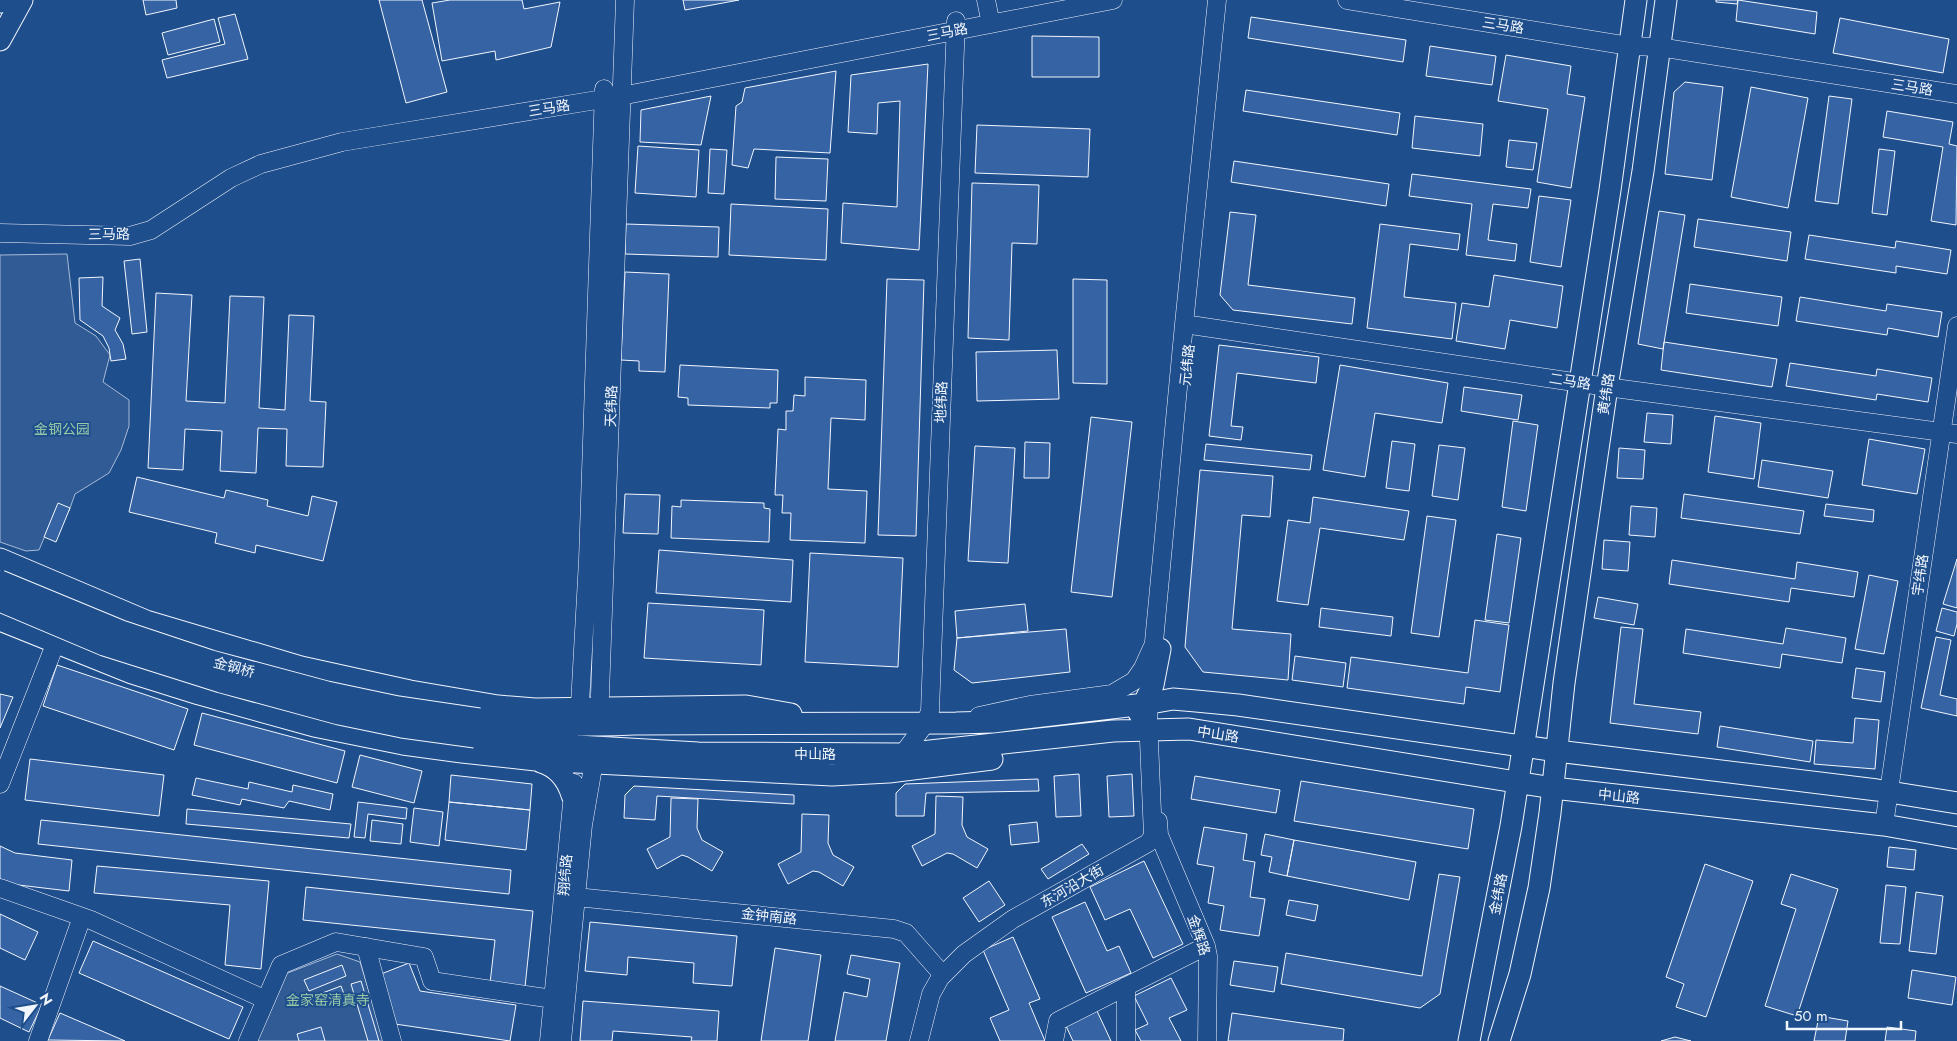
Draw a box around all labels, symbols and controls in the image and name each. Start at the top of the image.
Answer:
street label: 三马路 [1481,12,1525,38]
street label: 三马路 [924,18,970,46]
street label: 三马路 [1890,74,1934,100]
street label: 三马路 [527,95,571,121]
street label: 三马路 [88,224,130,244]
street label: 元纬路 [1175,343,1199,387]
street label: 二马路 [1548,368,1592,394]
street label: 黄纬路 [1593,372,1619,416]
street label: 地纬路 [930,381,952,423]
street label: 天纬路 [600,385,622,427]
park label: 金钢公园 [34,419,90,439]
street label: 宇纬路 [1907,553,1933,597]
street label: 金钢桥 [211,652,257,682]
street label: 中山路 [1196,721,1240,747]
street label: 中山路 [794,744,836,764]
street label: 中山路 [1597,784,1641,808]
street label: 翔纬路 [553,853,577,897]
street label: 东河沿大街 [1037,860,1107,912]
street label: 金纬路 [1484,871,1512,917]
street label: 金钟南路 [740,903,798,929]
street label: 金辉路 [1183,912,1215,958]
north arrow [10,981,60,1031]
text: N [35,989,58,1009]
park label: 金家窑清真寺 [286,990,370,1010]
scale bar [1787,998,1901,1030]
text: 50 m [1794,1005,1828,1027]

